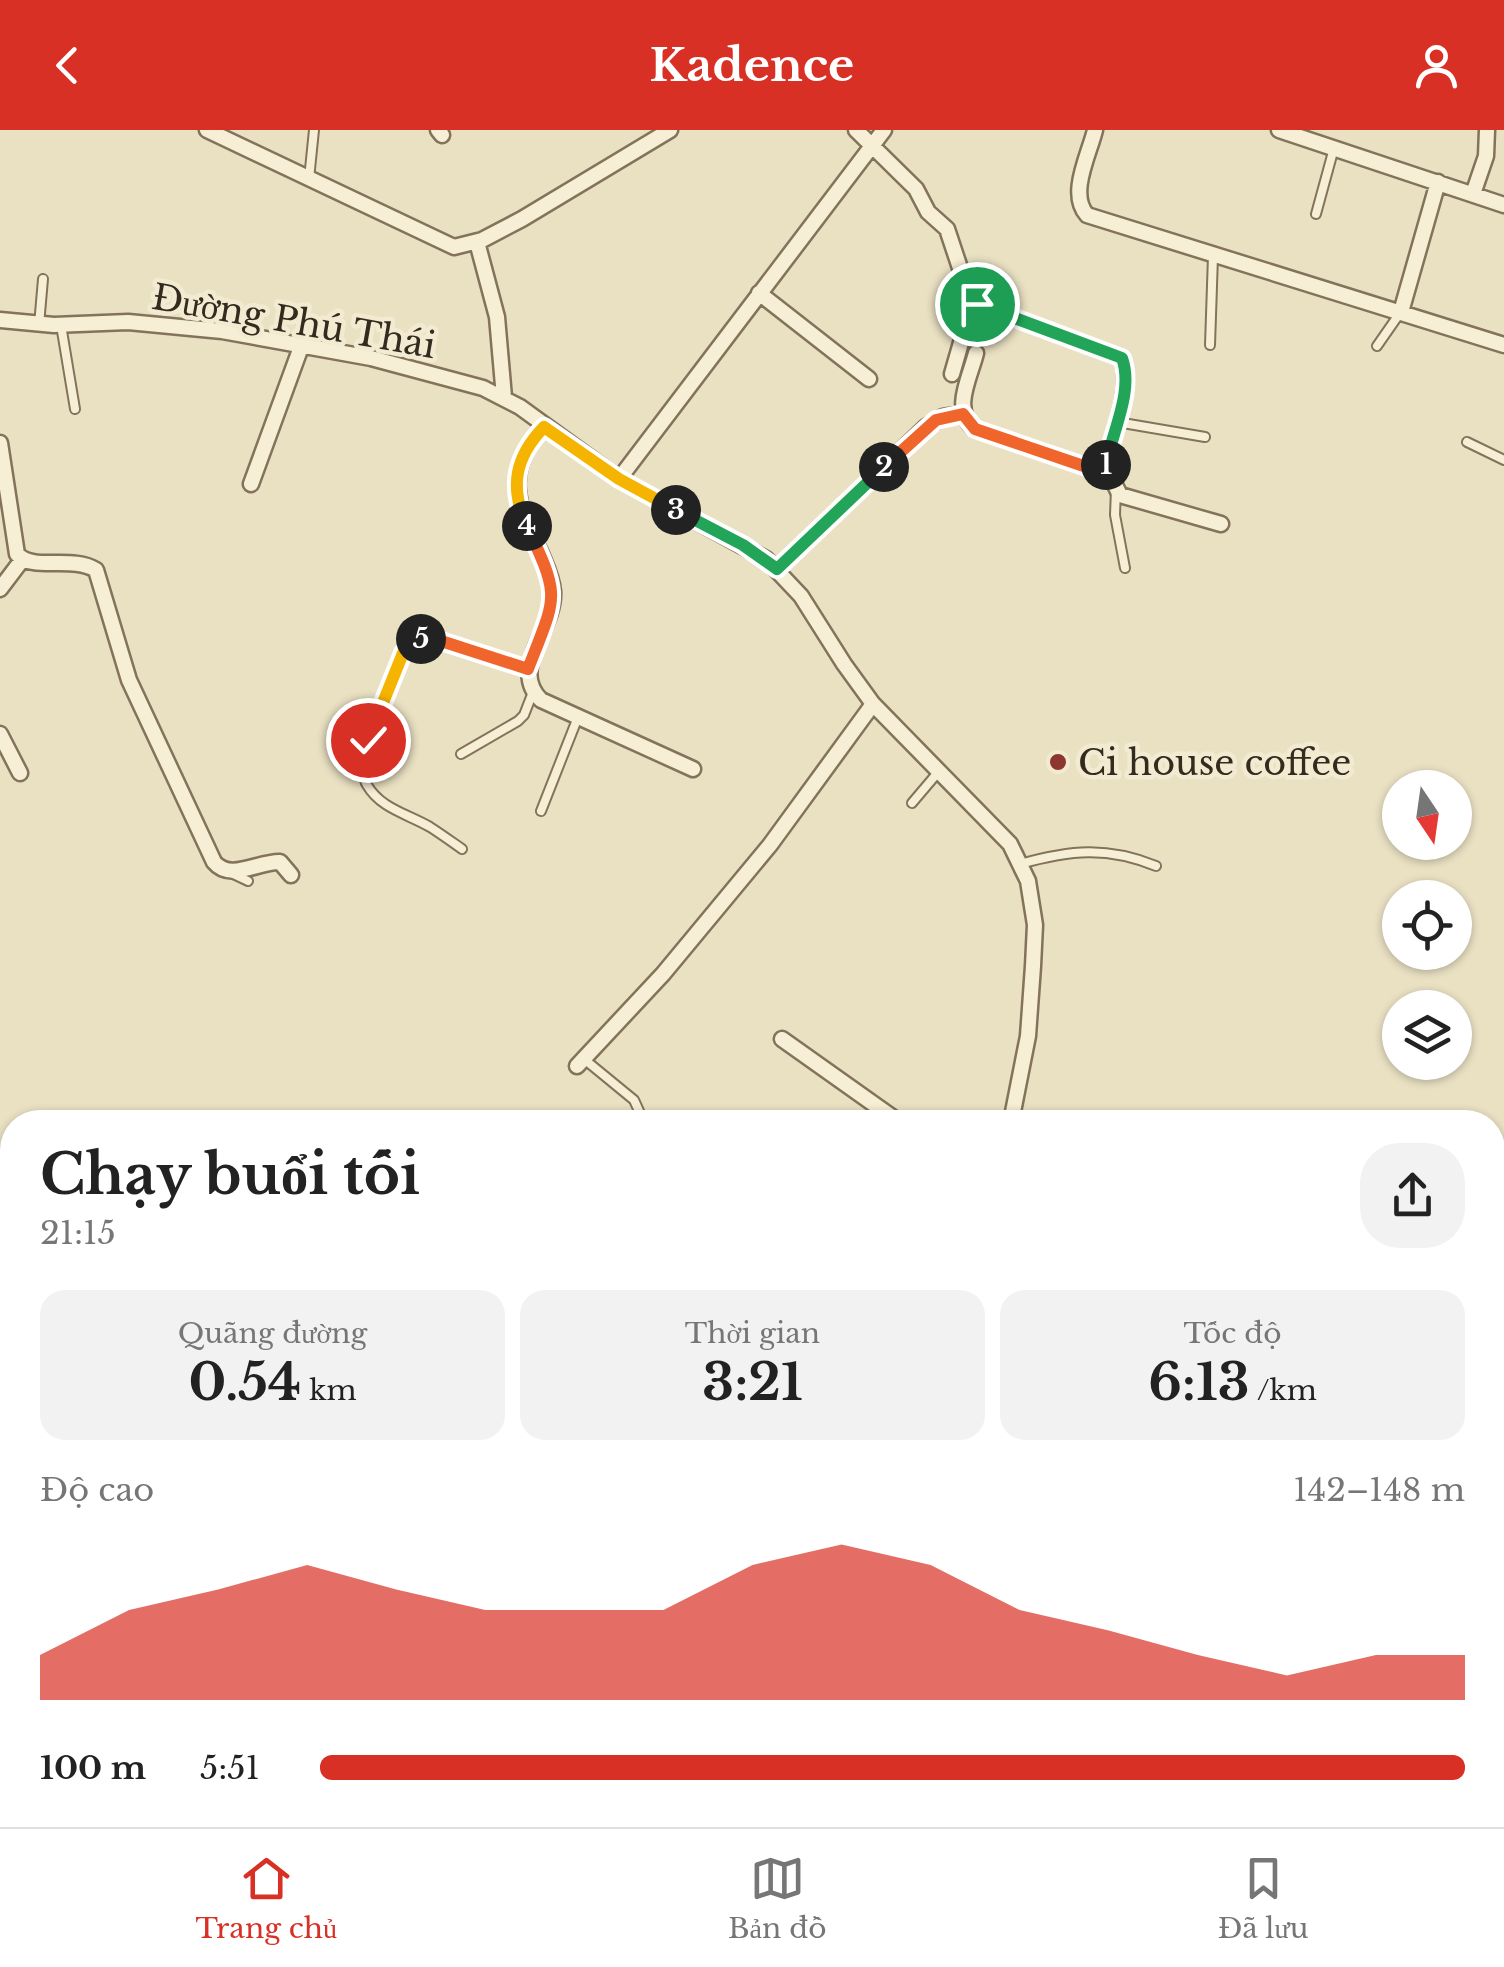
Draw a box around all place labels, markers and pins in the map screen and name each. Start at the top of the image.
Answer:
pin [935,262,1020,347]
pin: 1 [1081,440,1131,490]
pin: 2 [859,442,909,492]
pin: 3 [651,485,701,535]
pin: 4 [502,501,552,551]
pin: 5 [396,614,446,664]
pin [326,698,411,783]
place label: Ci house coffee [1078,741,1351,784]
marker: Ci house coffee [1047,751,1069,773]

